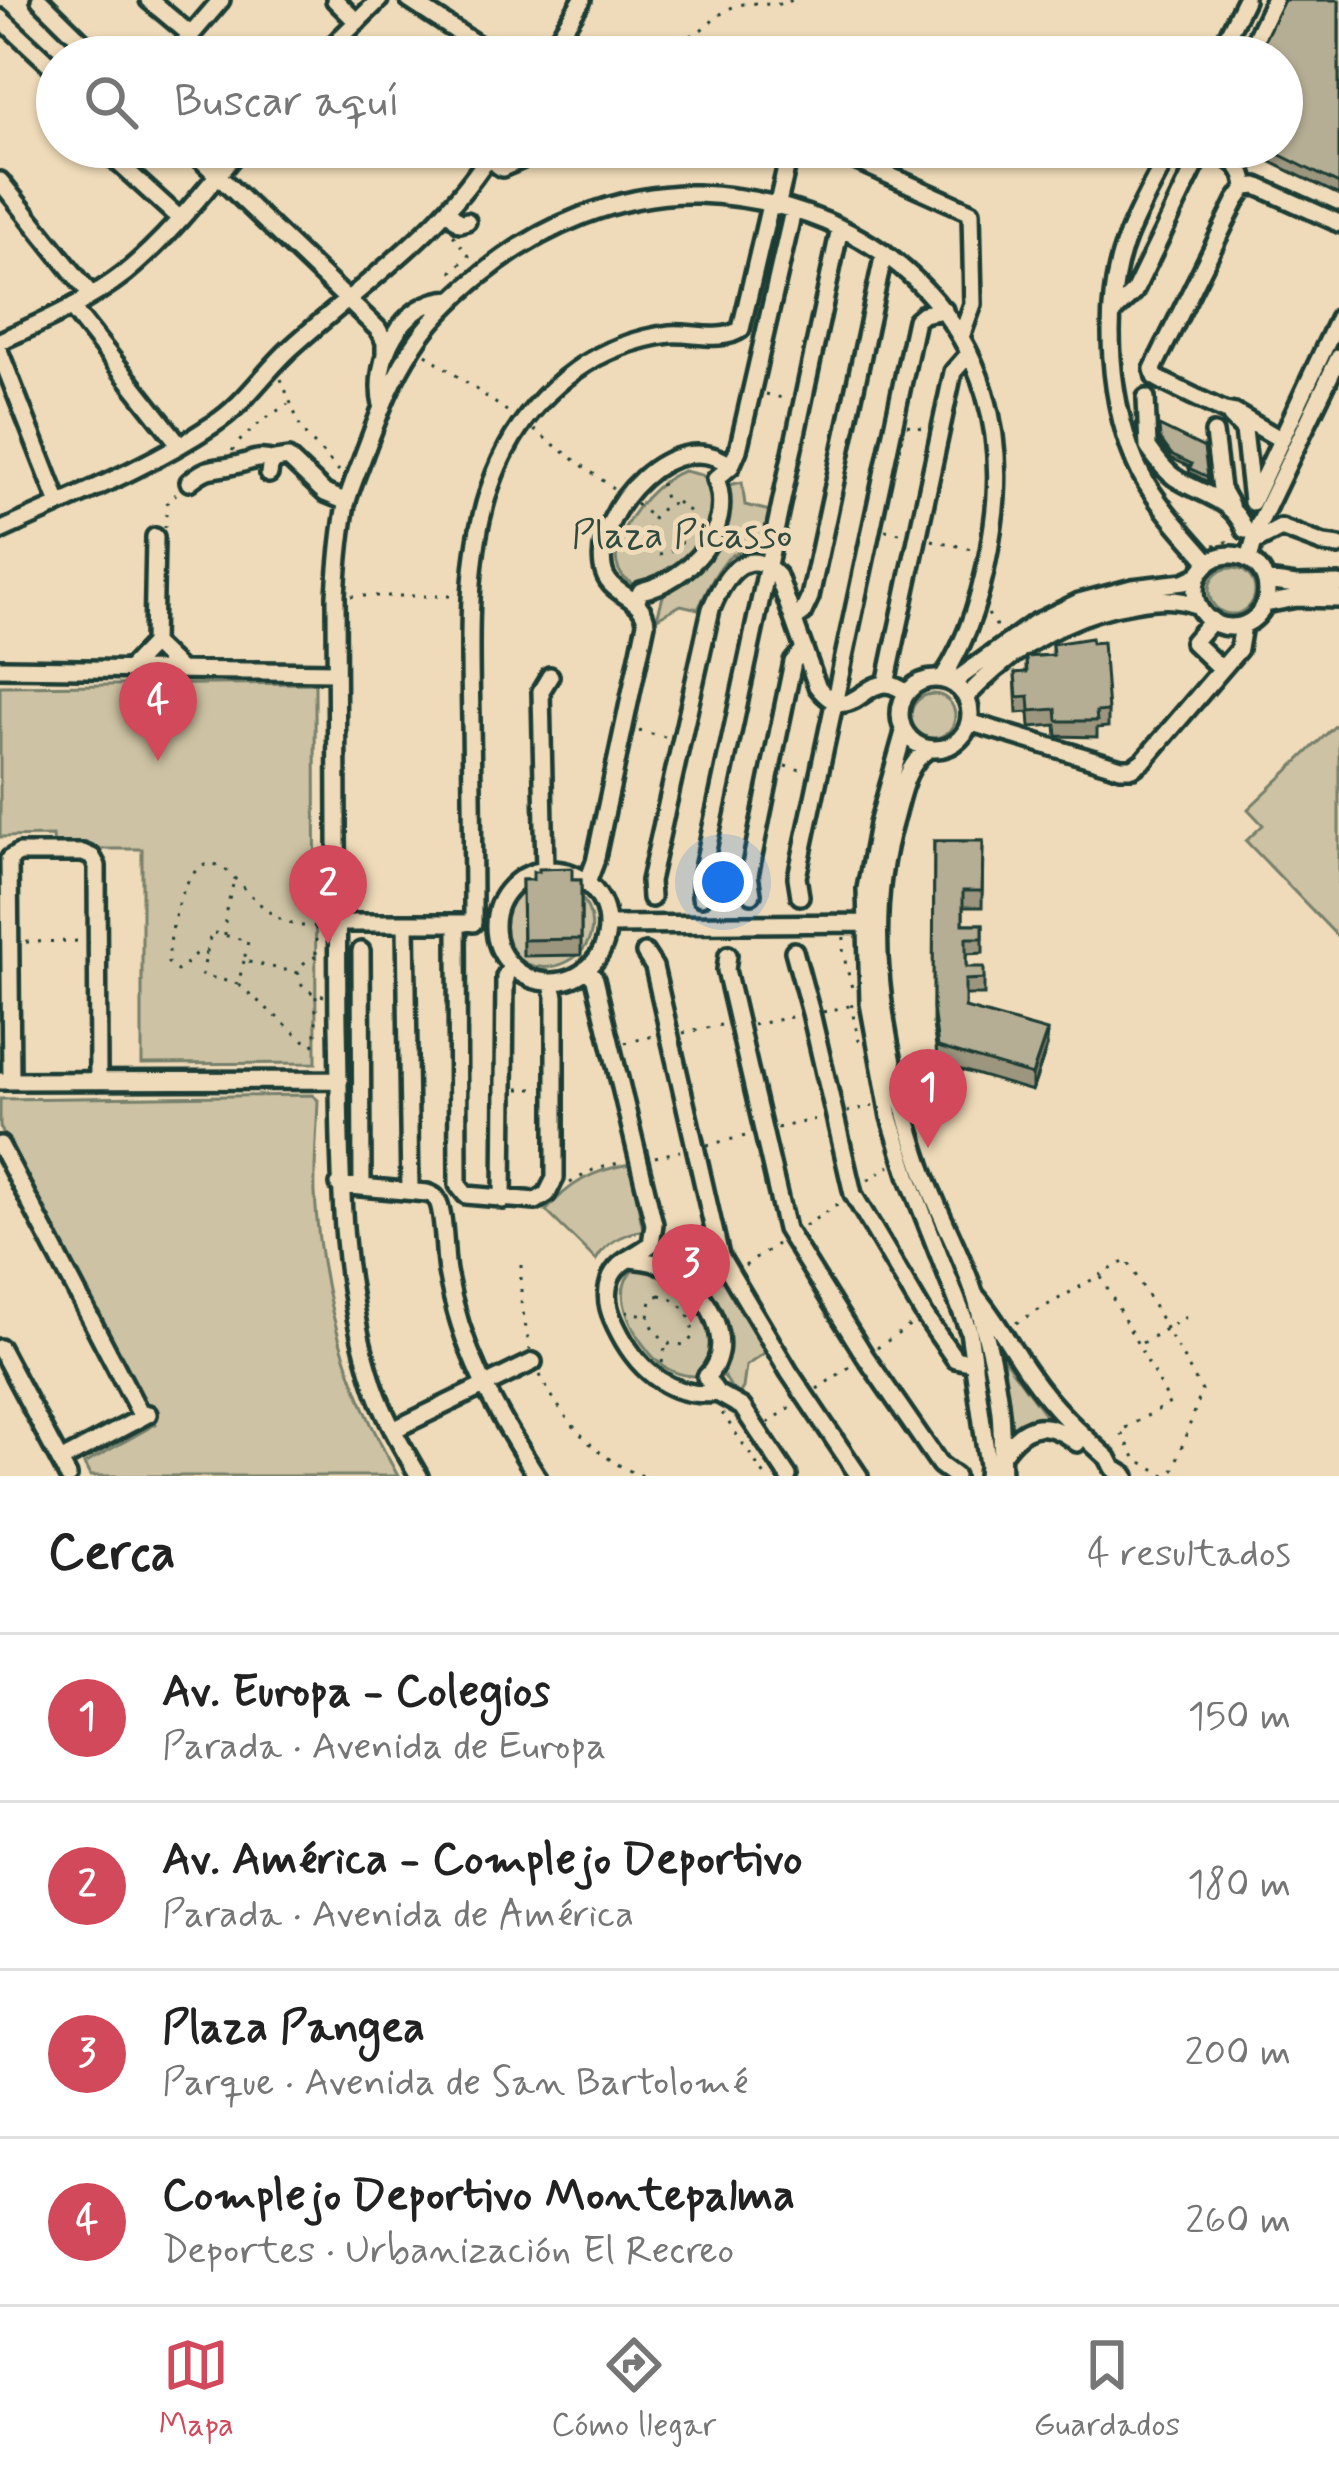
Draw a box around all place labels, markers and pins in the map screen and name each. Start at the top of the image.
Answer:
pin: 4 [119,662,197,761]
pin: 2 [289,845,367,944]
pin: 1 [889,1049,967,1148]
pin: 3 [652,1224,730,1323]

